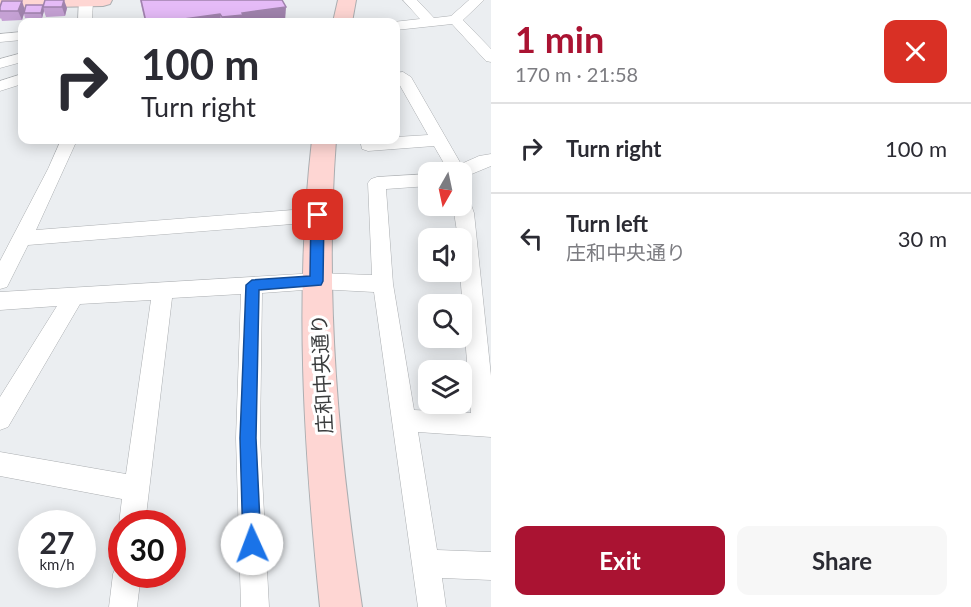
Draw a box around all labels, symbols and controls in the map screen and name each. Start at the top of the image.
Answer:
text: 1 min [515,17,604,61]
button: close [884,20,947,83]
text: 100 m [141,39,259,89]
icon: right [42,42,120,120]
text: 170 m · 21:58 [515,62,638,86]
text: Turn right [141,90,256,123]
icon: right [515,132,548,165]
text: Turn right [566,135,661,162]
text: 100 m [885,135,947,162]
north arrow [418,162,472,216]
map controls [418,162,472,414]
pin [292,189,343,240]
icon: arrive [301,198,334,231]
text: Turn left [566,210,648,237]
icon: left [515,222,548,255]
text: 30 m [898,225,947,252]
button: sound [418,228,472,282]
text: 庄和中央通り [566,240,686,264]
button: search [418,294,472,348]
street label: 庄和中央通り [306,313,336,435]
button: layers [418,360,472,414]
speed limit sign: 30 [108,510,186,588]
position arrow [220,512,284,576]
text: 27 [40,524,74,560]
button: Exit [515,526,725,595]
button: Share [737,526,947,595]
text: km/h [39,555,75,573]

